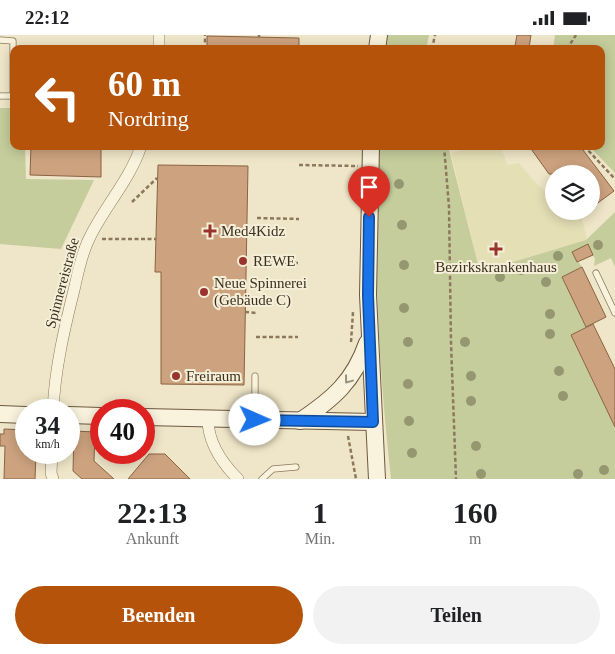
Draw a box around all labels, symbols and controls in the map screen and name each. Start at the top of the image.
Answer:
text: 22:12 [25,7,69,28]
icon: left [25,65,90,130]
text: 60 m [108,65,181,104]
text: Nordring [108,106,189,131]
map controls [545,165,600,220]
button: layers [545,165,600,220]
pin [348,166,390,217]
icon: arrive [355,173,383,201]
place label: Med4Kidz [221,223,285,239]
marker: Med4Kidz [203,224,217,238]
street label: Spinnereistraße [42,236,82,330]
marker: Bezirkskrankenhaus [489,242,503,256]
place label: REWE [253,253,296,269]
marker: REWE [237,255,249,267]
place label: Bezirkskrankenhaus [435,259,557,275]
place label: Neue Spinnerei (Gebäude C) [214,275,307,309]
marker: Neue Spinnerei (Gebäude C) [198,286,210,298]
place label: Freiraum [186,368,241,384]
marker: Freiraum [170,370,182,382]
one-way arrow [345,374,354,384]
position arrow [228,393,280,445]
speed limit sign: 40 [90,399,155,464]
text: 34 [35,412,60,439]
text: km/h [35,437,60,451]
text: 22:13 [117,496,187,529]
text: 1 [312,496,327,529]
text: 160 [453,496,498,529]
text: Ankunft [126,530,179,547]
text: Min. [305,530,335,547]
text: m [469,530,481,547]
button: Beenden [15,586,303,644]
button: Teilen [313,586,600,644]

